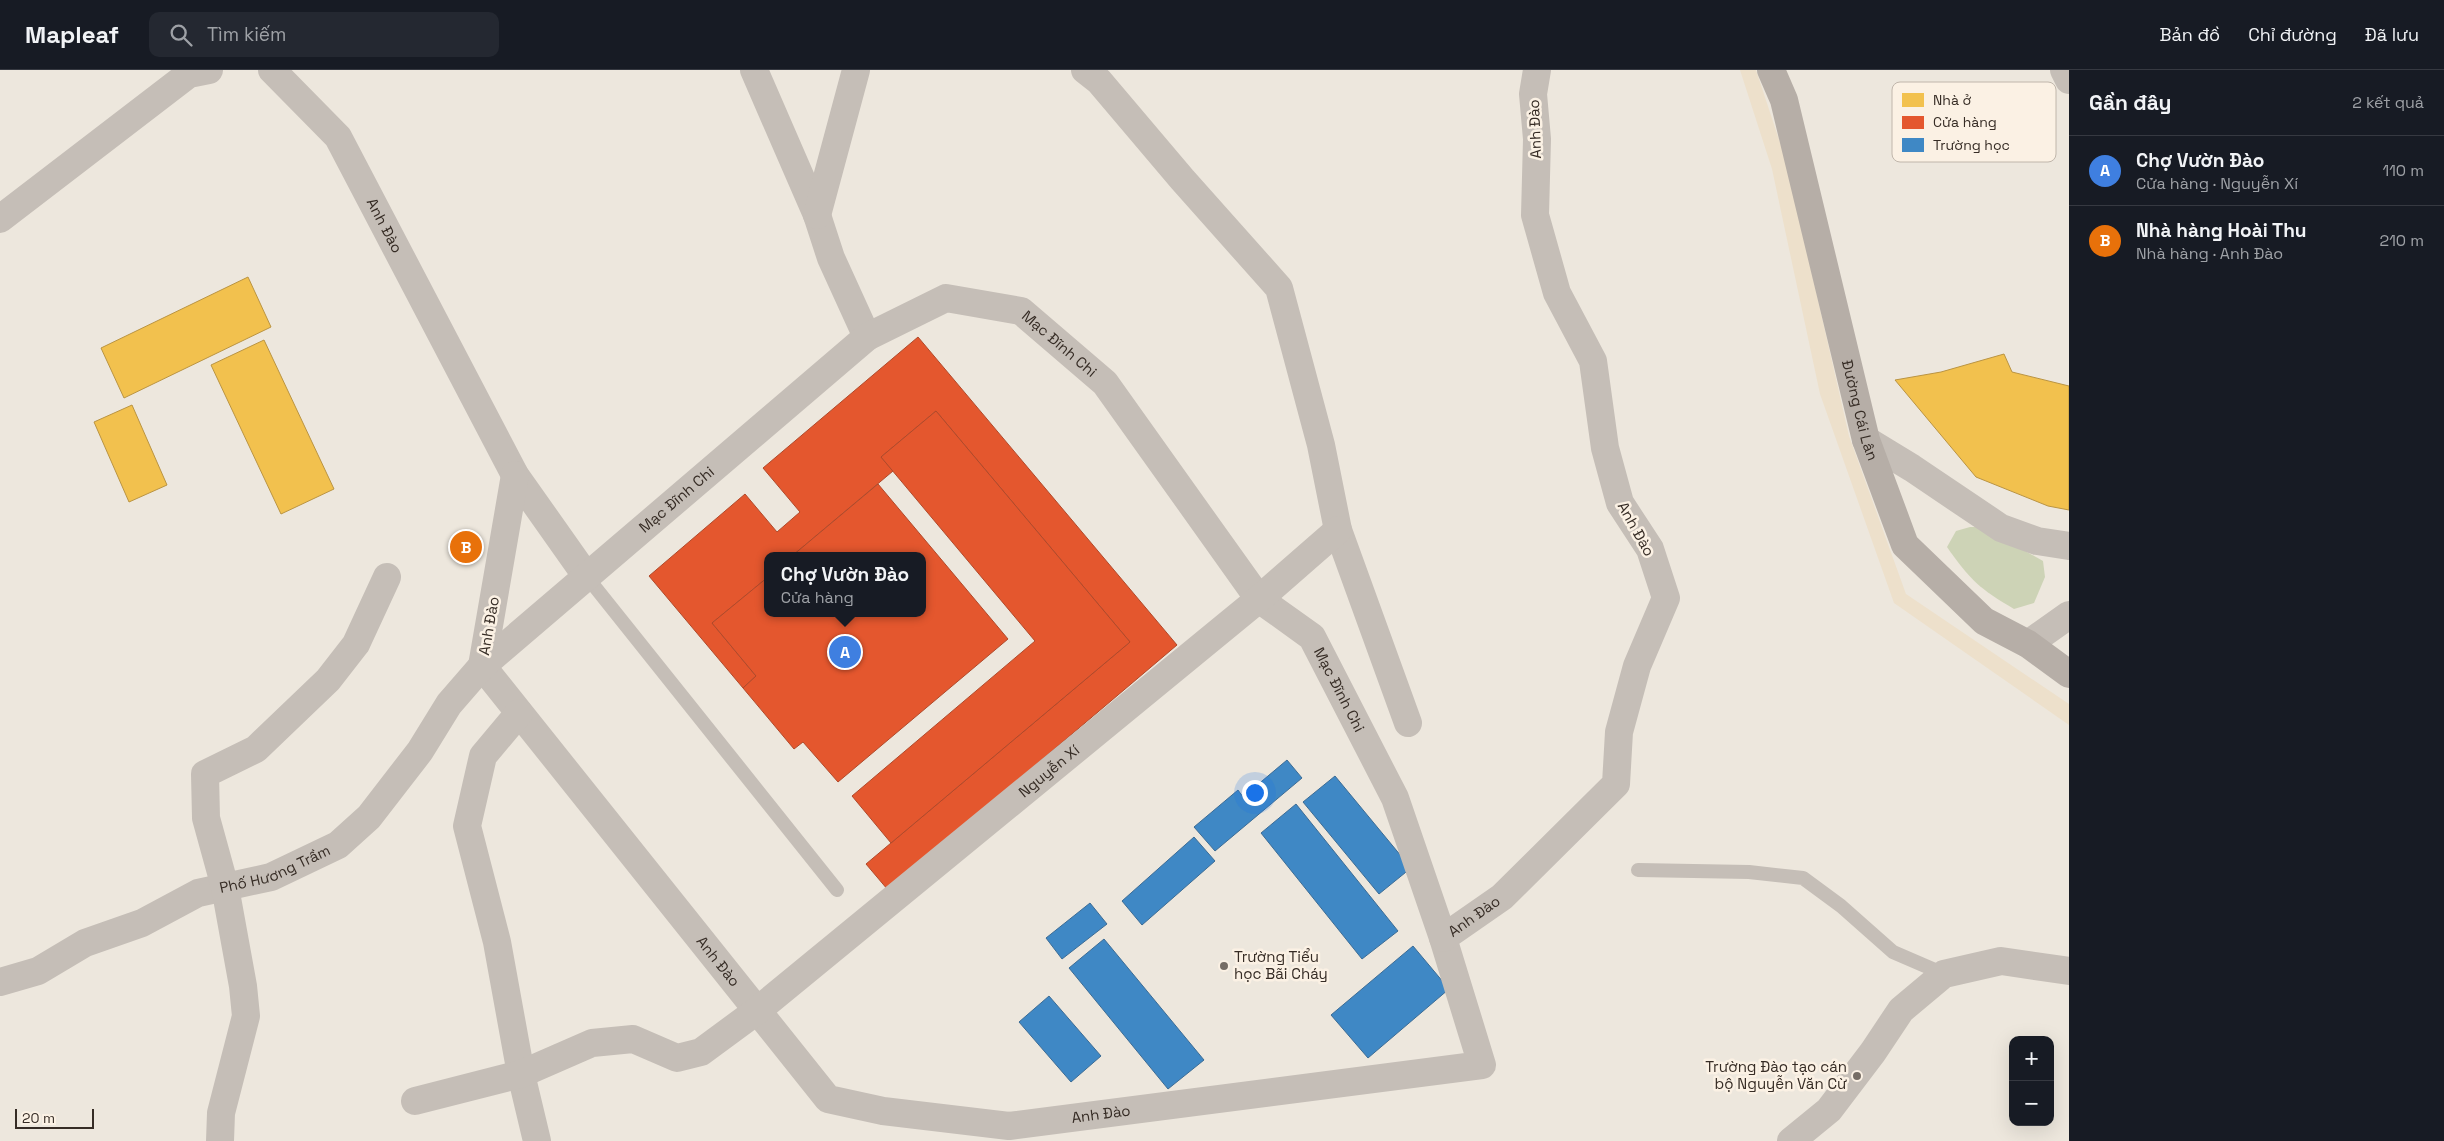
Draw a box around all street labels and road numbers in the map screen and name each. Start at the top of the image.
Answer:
street label: Anh Đào [1524,99,1545,159]
street label: Anh Đào [363,195,407,256]
street label: Mạc Đĩnh Chi [1018,306,1101,381]
street label: Đường Cái Lân [1838,358,1883,463]
street label: Mạc Đĩnh Chi [635,462,718,537]
street label: Anh Đào [1614,498,1659,559]
street label: Anh Đào [474,595,503,657]
street label: Mạc Đĩnh Chi [1310,644,1369,735]
street label: Nguyễn Xí [1014,740,1083,801]
street label: Phố Hương Trầm [218,840,333,897]
street label: Anh Đào [1444,891,1504,941]
street label: Anh Đào [693,932,744,990]
street label: Anh Đào [1070,1100,1132,1127]

